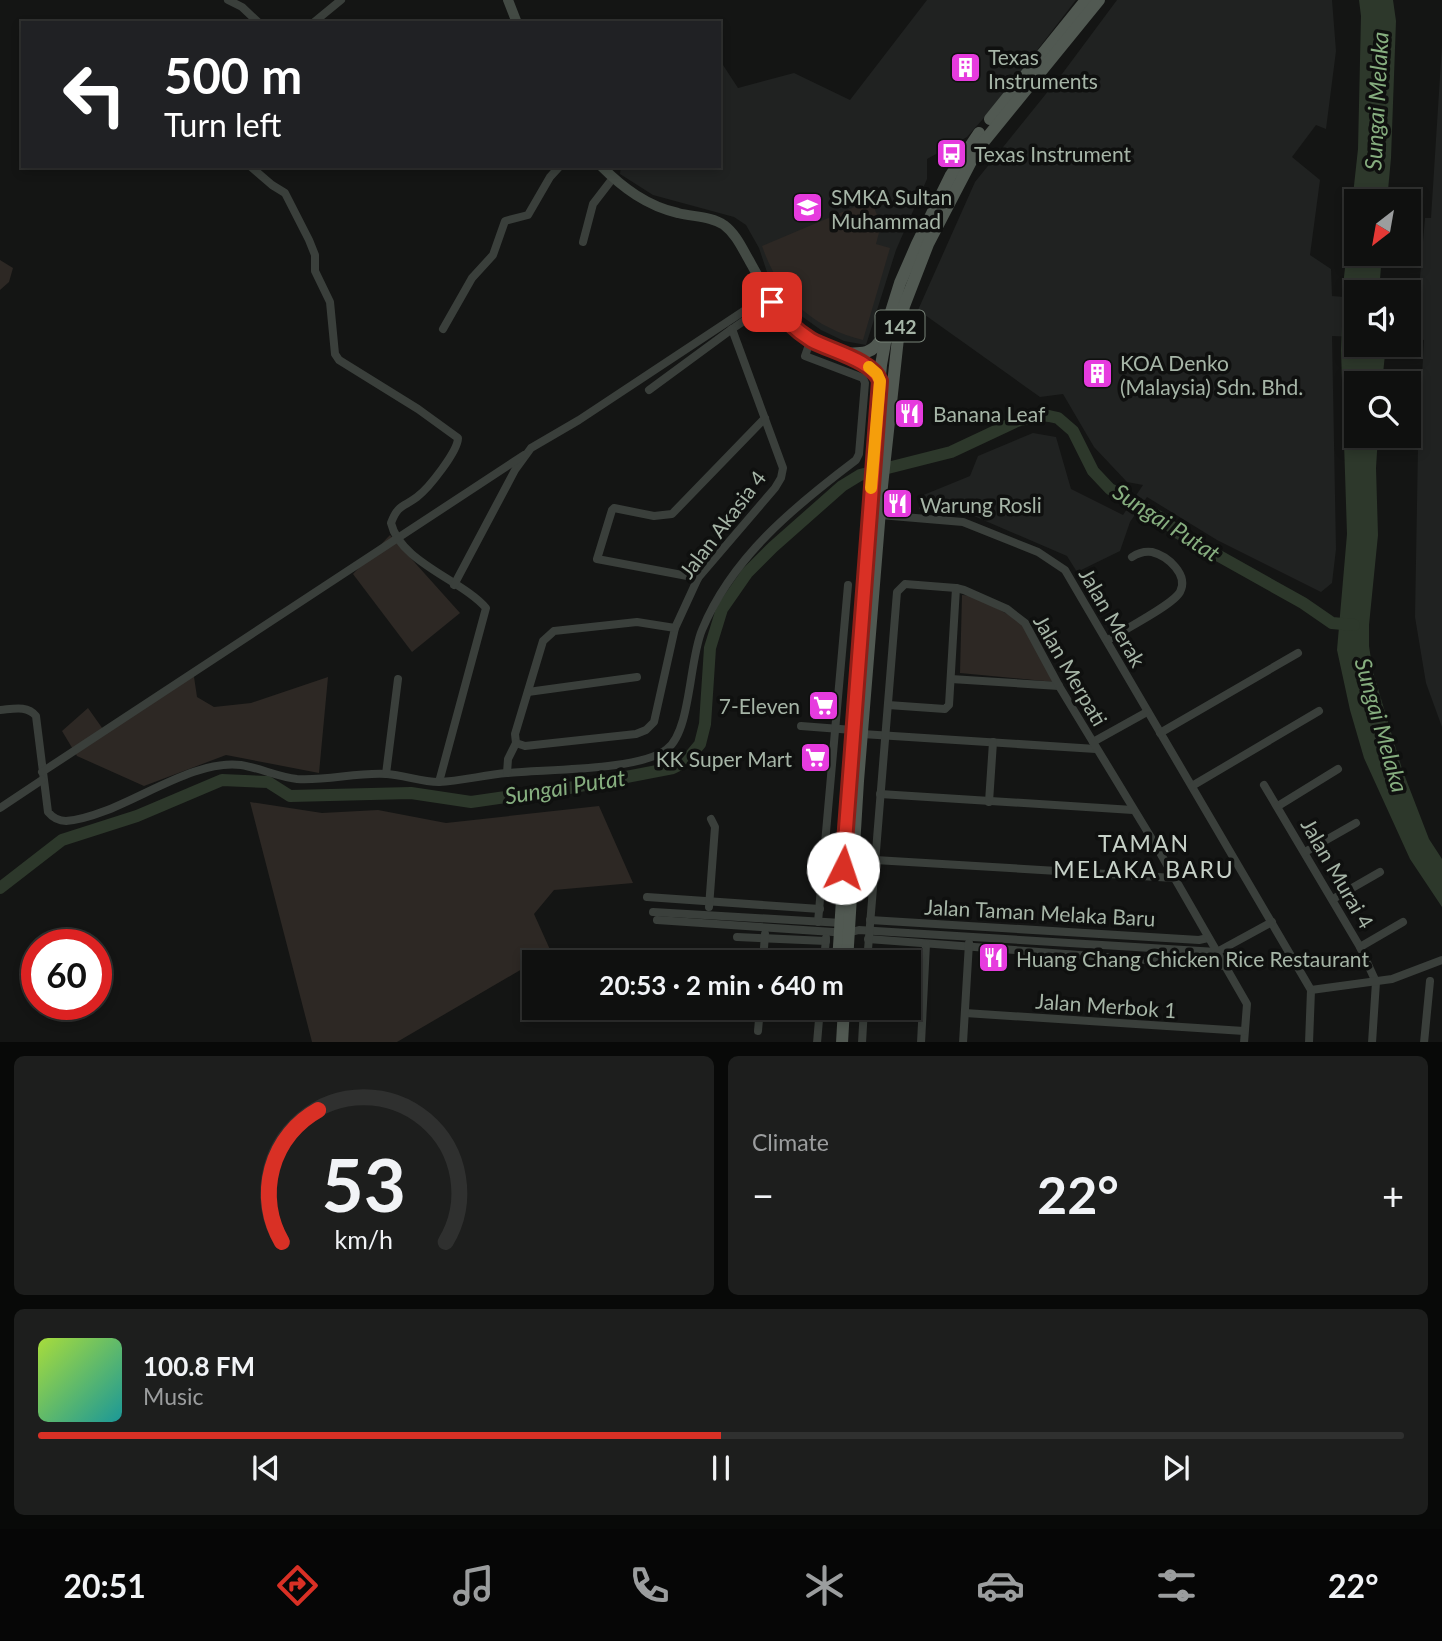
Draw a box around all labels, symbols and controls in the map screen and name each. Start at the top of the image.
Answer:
water label: Sungai Melaka [1358,31,1394,171]
place label: Texas Instruments [988,44,1098,93]
text: 500 m [164,46,302,104]
icon: left [49,49,140,140]
building icon: Texas Instruments [948,51,982,85]
text: Turn left [164,105,281,144]
bus stop icon: Texas Instrument [934,136,968,170]
place label: Texas Instrument [974,141,1131,166]
place label: SMKA Sultan Muhammad [831,184,952,233]
north arrow [1344,189,1421,266]
map controls [1344,189,1421,448]
school or university icon: SMKA Sultan Muhammad [791,191,825,225]
pin [742,272,802,332]
button: sound [1344,280,1421,357]
icon: arrive [753,283,791,321]
road number: 142 [876,310,925,342]
place label: KOA Denko (Malaysia) Sdn. Bhd. [1120,350,1303,399]
building icon: KOA Denko (Malaysia) Sdn. Bhd. [1080,357,1114,391]
button: search [1344,371,1421,448]
restaurant icon: Banana Leaf [893,396,927,430]
place label: Banana Leaf [933,401,1046,426]
street label: Jalan Akasia 4 [673,465,771,583]
water label: Sungai Putat [1108,477,1226,567]
restaurant icon: Warung Rosli [880,487,914,521]
place label: Warung Rosli [920,492,1042,517]
street label: Jalan Merak [1075,563,1152,671]
street label: Jalan Merpati [1029,610,1113,730]
water label: Sungai Melaka [1349,655,1415,795]
supermarket icon: 7-Eleven [806,688,840,722]
place label: 7-Eleven [719,693,800,718]
supermarket icon: KK Super Mart [798,741,832,775]
place label: KK Super Mart [656,746,792,771]
water label: Sungai Putat [503,763,627,809]
street label: Jalan Murai 4 [1296,814,1380,932]
district label: TAMAN MELAKA BARU [1053,829,1235,883]
position arrow [806,831,880,905]
street label: Jalan Taman Melaka Baru [924,893,1156,931]
speed limit sign: 60 [21,929,112,1020]
restaurant icon: Huang Chang Chicken Rice Restaurant [976,941,1010,975]
place label: Huang Chang Chicken Rice Restaurant [1016,946,1369,971]
text: 20:53 · 2 min · 640 m [599,969,844,1001]
street label: Jalan Merbok 1 [1035,988,1177,1022]
text: Climate [752,1128,829,1156]
text: 53 [322,1140,406,1228]
text: 22° [1037,1163,1119,1225]
text: − [752,1172,774,1218]
text: + [1382,1172,1404,1218]
text: km/h [335,1223,393,1253]
text: 100.8 FM [143,1350,255,1382]
text: Music [143,1382,203,1410]
icon: previous [247,1449,285,1487]
icon: pause [702,1449,740,1487]
icon: next [1157,1449,1195,1487]
icon: directions [273,1561,322,1610]
icon: music [449,1561,498,1610]
icon: phone [625,1561,674,1610]
icon: climate [800,1561,849,1610]
icon: car [976,1561,1025,1610]
icon: filters [1152,1561,1201,1610]
text: 20:51 [63,1566,146,1605]
text: 22° [1328,1566,1378,1605]

